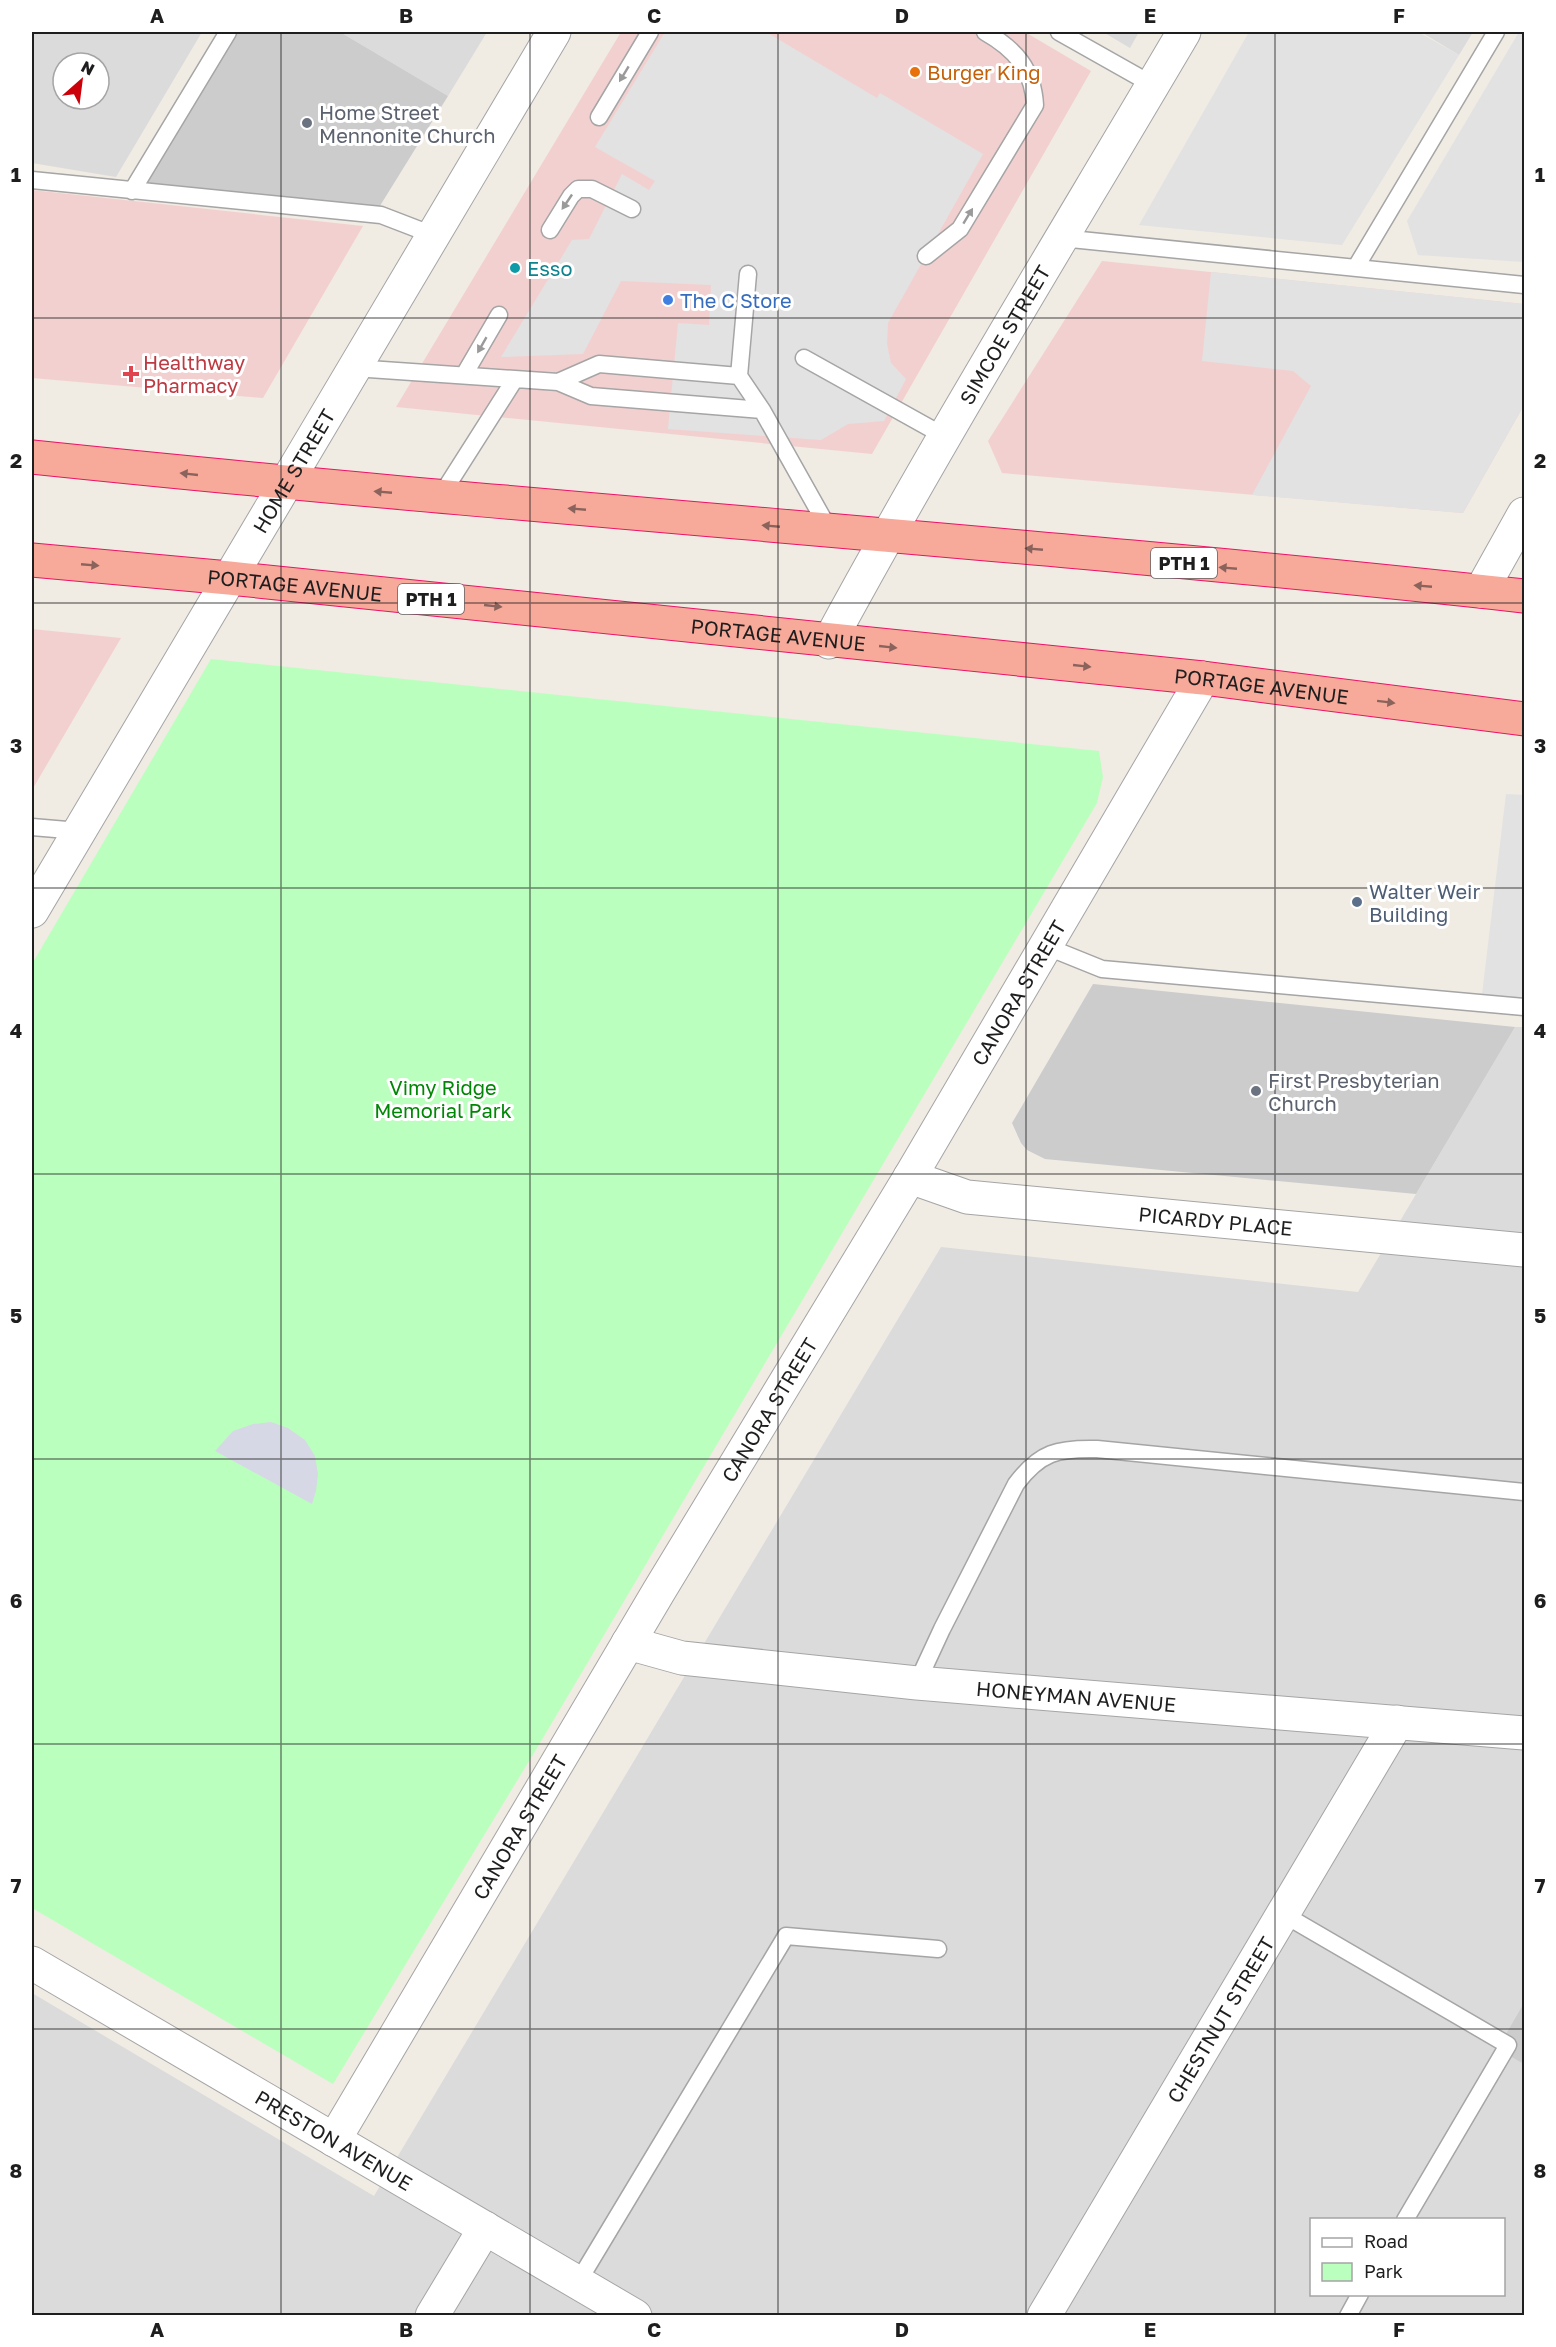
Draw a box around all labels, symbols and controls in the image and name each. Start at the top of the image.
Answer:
text: A [150,3,164,27]
text: B [399,3,413,27]
text: C [647,3,661,27]
text: D [895,3,909,27]
text: E [1144,3,1156,27]
text: F [1393,3,1405,27]
north arrow [51,51,111,111]
text: N [78,56,98,79]
place label: Burger King [927,60,1041,84]
marker: Burger King [908,65,922,79]
one-way arrow [619,66,630,82]
place label: Home Street Mennonite Church [319,100,495,147]
marker: Home Street Mennonite Church [300,116,314,130]
text: 1 [11,162,21,186]
text: 1 [1535,162,1545,186]
one-way arrow [562,194,573,210]
one-way arrow [962,208,973,224]
place label: Esso [527,256,572,280]
marker: Esso [508,261,522,275]
street label: SIMCOE STREET [954,261,1055,408]
place label: The C Store [680,288,792,312]
marker: The C Store [661,293,675,307]
one-way arrow [476,337,487,353]
place label: Healthway Pharmacy [143,350,245,397]
marker: Healthway Pharmacy [124,367,138,381]
street label: HOME STREET [247,404,340,537]
text: 2 [10,448,22,472]
text: 2 [1534,448,1546,472]
one-way arrow [179,469,198,479]
one-way arrow [373,487,392,497]
one-way arrow [568,504,587,514]
one-way arrow [762,521,781,531]
one-way arrow [1025,544,1044,554]
road number: PTH 1 [1151,548,1217,578]
one-way arrow [80,560,99,570]
one-way arrow [1219,563,1238,573]
street label: PORTAGE AVENUE [206,564,383,606]
one-way arrow [1413,581,1432,591]
road number: PTH 1 [398,584,464,614]
one-way arrow [483,601,502,611]
street label: PORTAGE AVENUE [690,613,867,655]
one-way arrow [878,642,897,652]
one-way arrow [1072,661,1091,671]
street label: PORTAGE AVENUE [1173,663,1350,709]
one-way arrow [1376,697,1395,706]
text: 3 [10,733,22,757]
text: 3 [1534,733,1546,757]
place label: Walter Weir Building [1369,879,1480,926]
marker: Walter Weir Building [1350,895,1364,909]
street label: CANORA STREET [966,916,1070,1069]
text: 4 [10,1018,22,1042]
text: 4 [1534,1018,1546,1042]
place label: First Presbyterian Church [1268,1068,1440,1115]
park label: Vimy Ridge Memorial Park [374,1075,512,1122]
marker: First Presbyterian Church [1249,1084,1263,1098]
street label: PICARDY PLACE [1137,1201,1294,1240]
text: 5 [10,1303,22,1327]
text: 5 [1534,1303,1546,1327]
street label: CANORA STREET [716,1333,822,1486]
text: 6 [10,1588,22,1612]
text: 6 [1534,1588,1546,1612]
street label: HONEYMAN AVENUE [975,1676,1177,1716]
street label: CANORA STREET [467,1750,572,1904]
text: 7 [11,1873,22,1897]
text: 7 [1535,1873,1546,1897]
street label: CHESTNUT STREET [1162,1932,1279,2107]
street label: PRESTON AVENUE [251,2085,417,2195]
text: 8 [10,2158,22,2182]
text: 8 [1534,2158,1546,2182]
legend [1310,2218,1505,2296]
text: Road [1364,2230,1408,2252]
text: Park [1364,2260,1403,2282]
text: A [150,2317,164,2341]
text: B [399,2317,413,2341]
text: C [647,2317,661,2341]
text: D [895,2317,909,2341]
text: E [1144,2317,1156,2341]
text: F [1393,2317,1405,2341]

